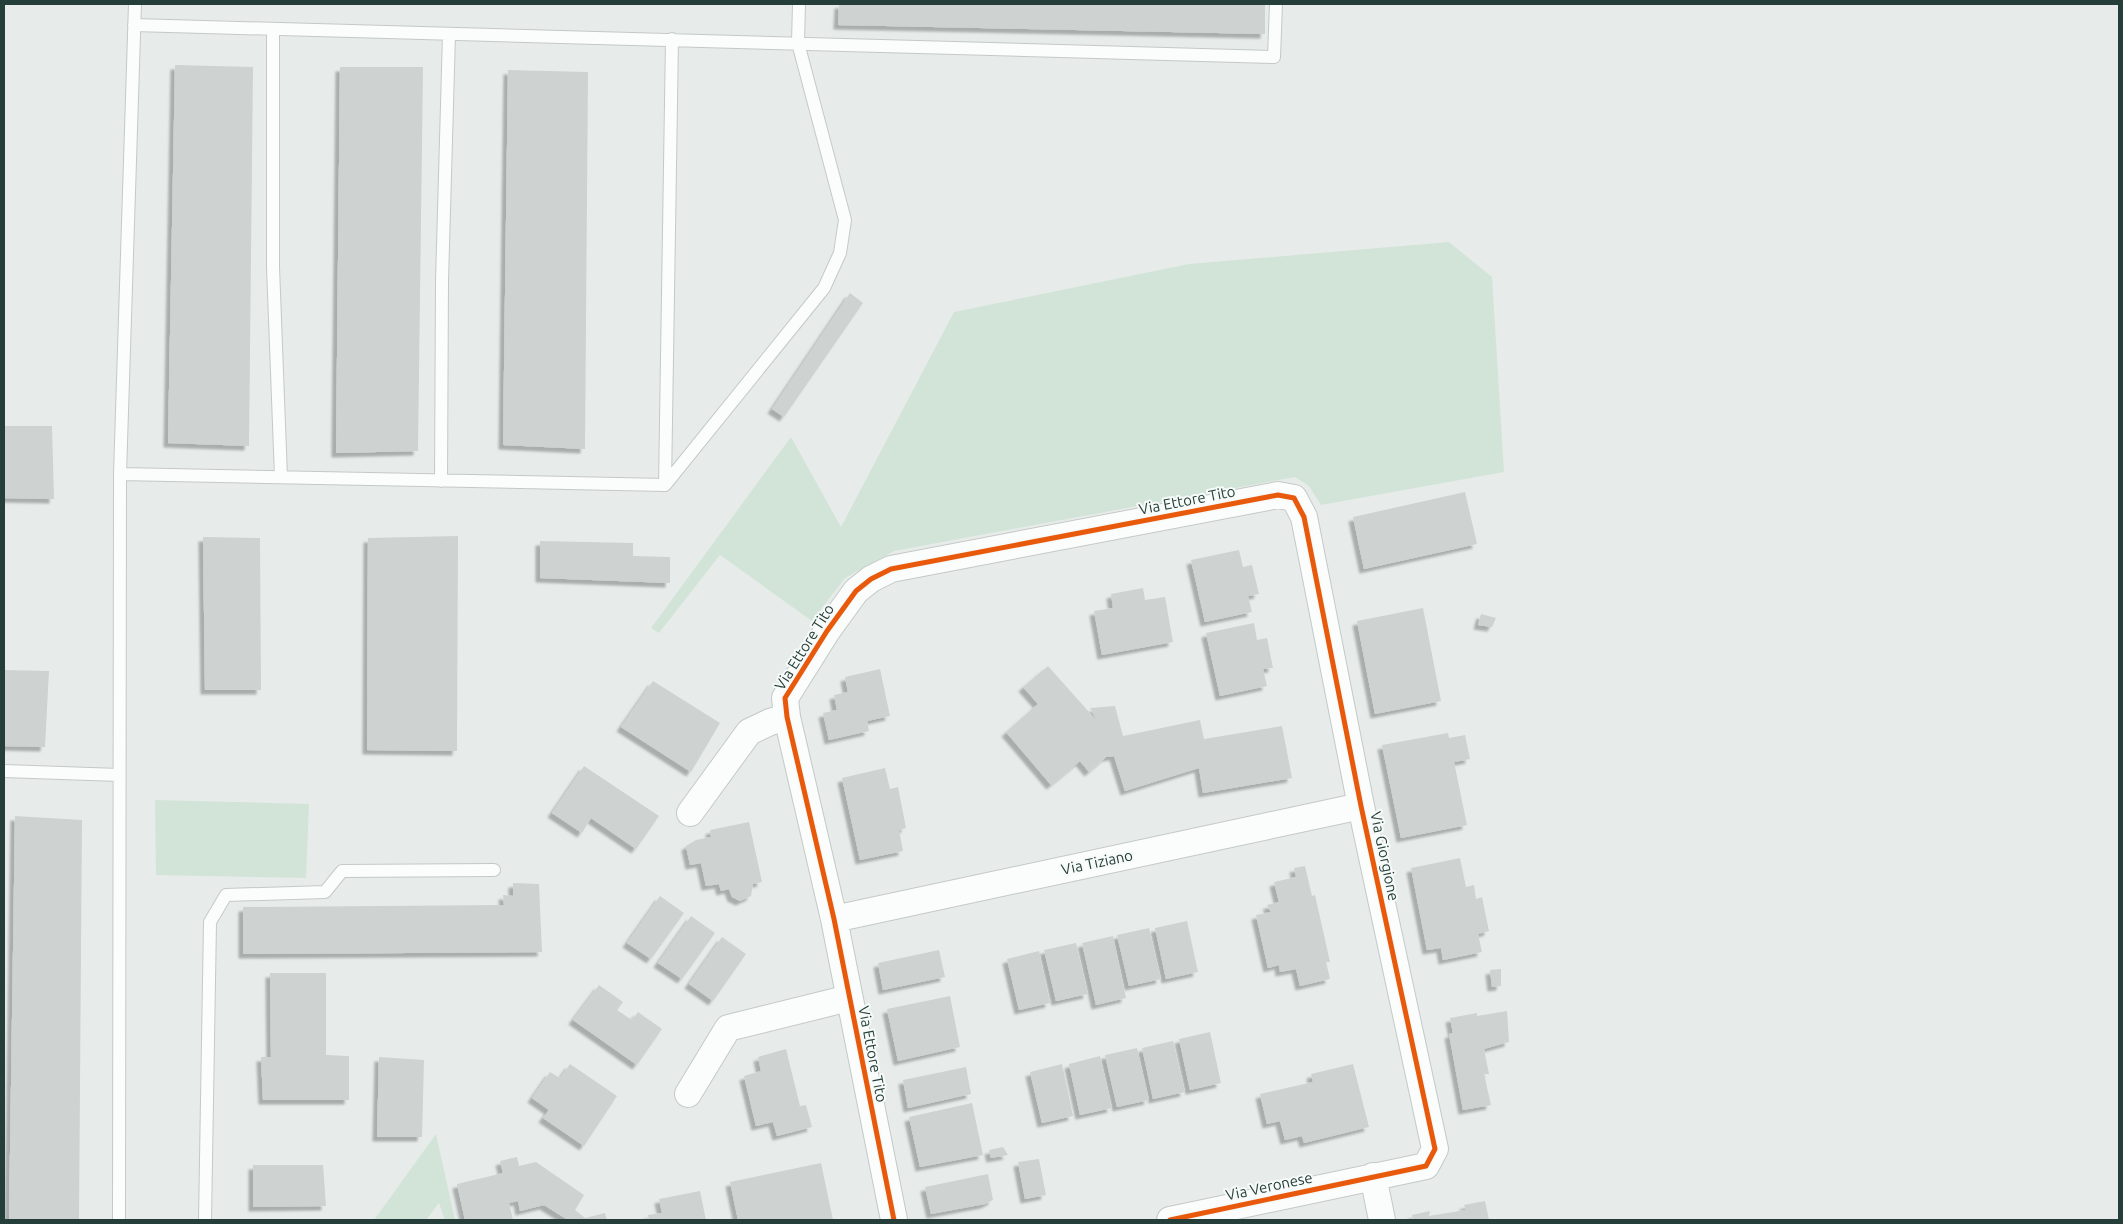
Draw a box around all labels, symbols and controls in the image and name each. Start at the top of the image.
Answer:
street label: Via Ettore Tito [1137,482,1237,518]
street label: Via Ettore Tito [771,601,837,693]
street label: Via Giorgione [1367,810,1403,902]
street label: Via Tiziano [1060,846,1134,878]
street label: Via Ettore Tito [855,1004,891,1104]
street label: Via Veronese [1224,1169,1314,1203]

